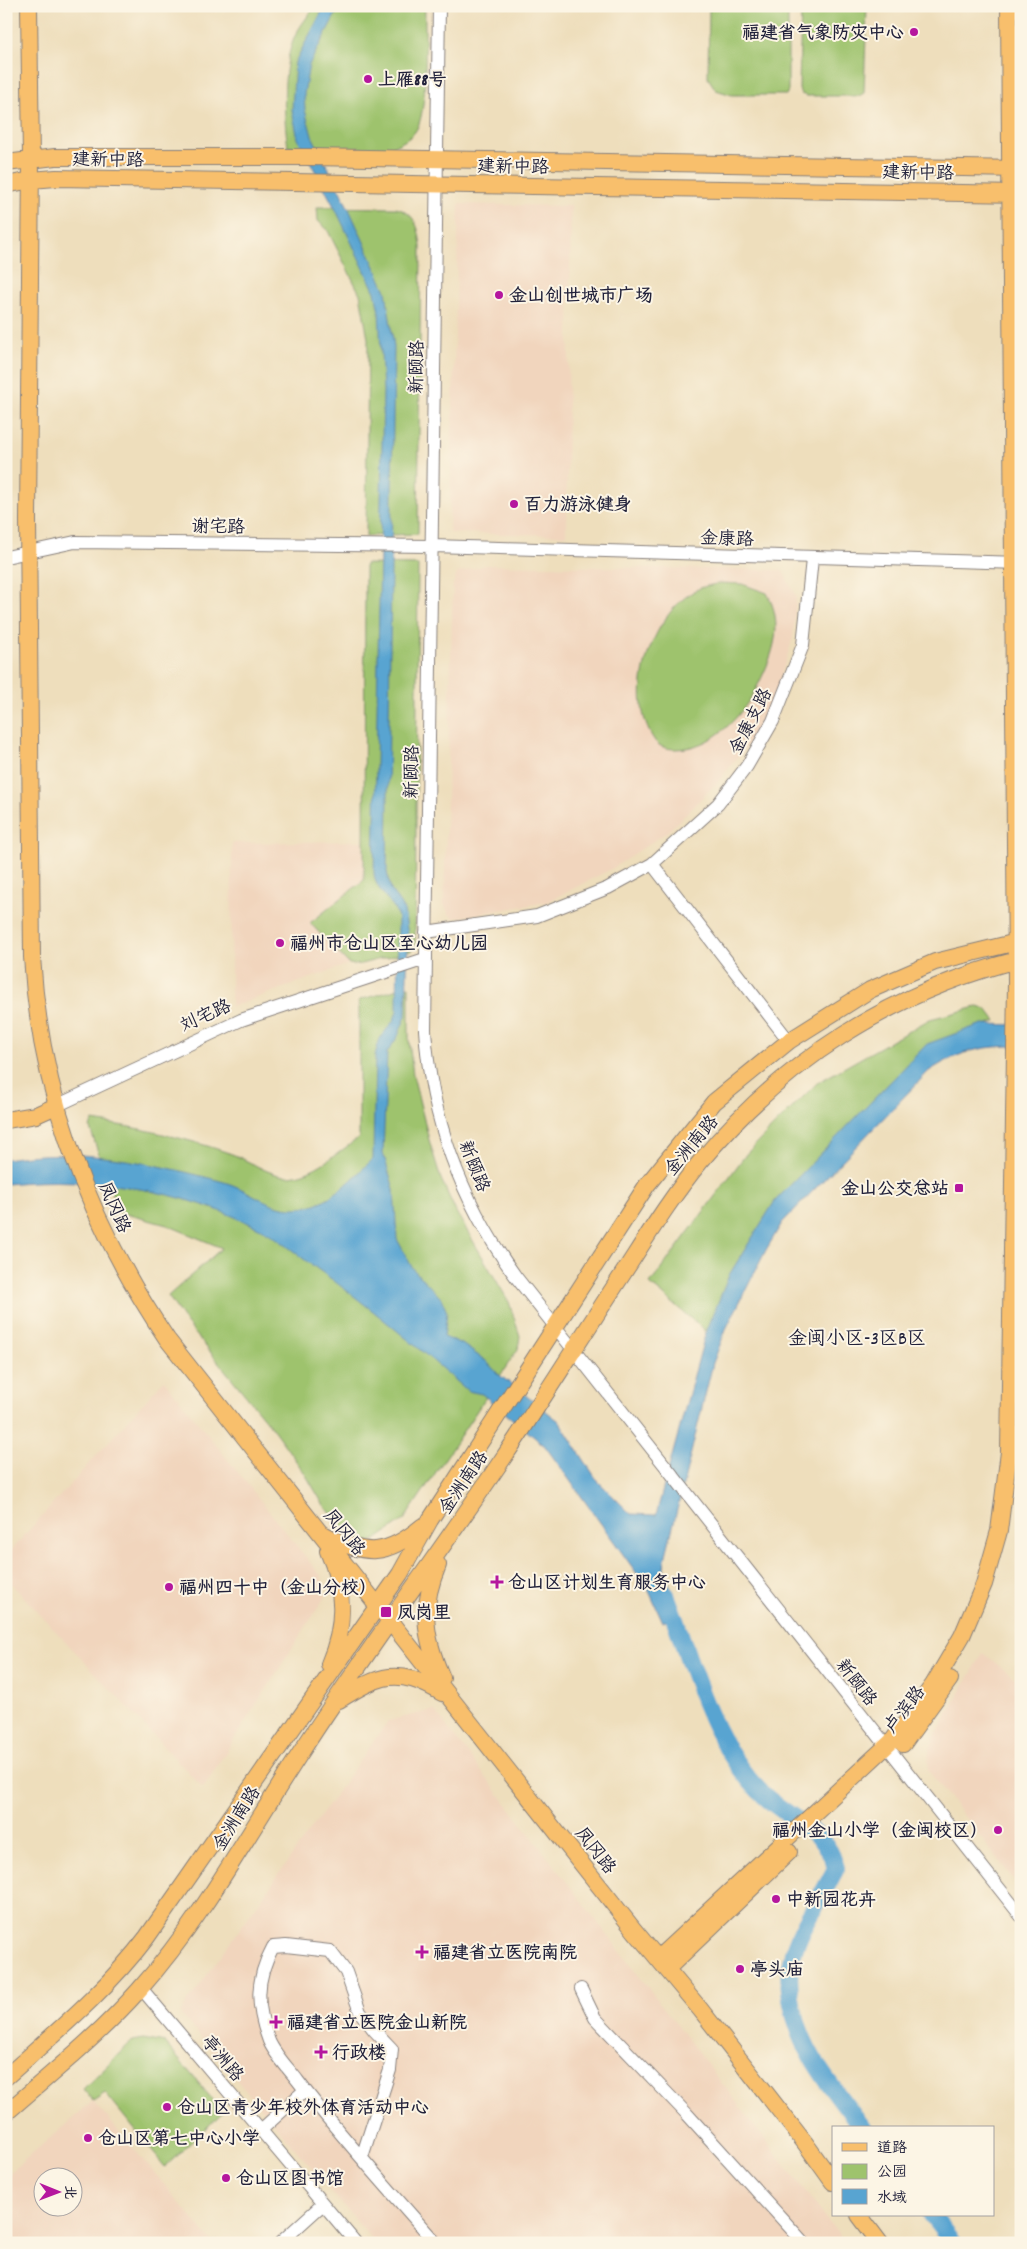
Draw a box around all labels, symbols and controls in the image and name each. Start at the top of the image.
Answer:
place label: 福建省气象防灾中心 [742,22,904,47]
marker: 福建省气象防灾中心 [908,26,920,38]
place label: 上雁88号 [378,69,446,94]
marker: 上雁88号 [362,73,374,85]
street label: 建新中路 [72,148,144,175]
street label: 建新中路 [477,155,549,182]
street label: 建新中路 [882,161,954,188]
place label: 金山创世城市广场 [509,285,653,310]
marker: 金山创世城市广场 [493,289,505,301]
street label: 新颐路 [406,340,431,394]
place label: 百力游泳健身 [524,494,632,519]
marker: 百力游泳健身 [508,498,520,510]
street label: 谢宅路 [191,516,245,541]
street label: 金康路 [699,527,754,554]
street label: 金康支路 [725,684,780,760]
street label: 新颐路 [401,745,426,799]
place label: 福州市仓山区至心幼儿园 [290,933,488,958]
marker: 福州市仓山区至心幼儿园 [274,937,286,949]
street label: 刘宅路 [176,995,236,1040]
street label: 金洲南路 [660,1111,726,1182]
street label: 新颐路 [451,1137,494,1197]
street label: 凤冈路 [90,1178,135,1238]
place label: 金山公交总站 [841,1178,949,1203]
marker: 金山公交总站 [953,1182,965,1194]
district label: 金闽小区-3区B区 [788,1327,926,1354]
street label: 金洲南路 [435,1447,496,1520]
street label: 凤冈路 [316,1505,370,1562]
place label: 仓山区计划生育服务中心 [508,1572,706,1597]
marker: 仓山区计划生育服务中心 [490,1575,504,1589]
place label: 福州四十中（金山分校） [179,1577,377,1602]
marker: 福州四十中（金山分校） [163,1581,175,1593]
place label: 凤岗里 [397,1602,451,1627]
marker: 凤岗里 [379,1605,393,1619]
street label: 新颐路 [829,1655,882,1713]
street label: 卢滨路 [879,1682,932,1740]
street label: 金洲南路 [208,1782,268,1856]
place label: 福州金山小学（金闽校区） [772,1820,988,1845]
street label: 凤冈路 [568,1823,621,1881]
marker: 福州金山小学（金闽校区） [992,1824,1004,1836]
place label: 中新园花卉 [786,1889,876,1914]
marker: 中新园花卉 [770,1893,782,1905]
place label: 福建省立医院南院 [433,1942,577,1967]
marker: 福建省立医院南院 [415,1945,429,1959]
place label: 亭头庙 [750,1959,804,1984]
marker: 亭头庙 [734,1963,746,1975]
place label: 福建省立医院金山新院 [287,2012,467,2037]
marker: 福建省立医院金山新院 [269,2015,283,2029]
street label: 亭洲路 [194,2031,248,2088]
place label: 行政楼 [332,2042,386,2067]
marker: 行政楼 [314,2045,328,2059]
place label: 仓山区青少年校外体育活动中心 [177,2097,429,2122]
marker: 仓山区青少年校外体育活动中心 [161,2101,173,2113]
legend [832,2126,994,2216]
place label: 仓山区第七中心小学 [98,2128,260,2153]
marker: 仓山区第七中心小学 [82,2132,94,2144]
text: 道路 [877,2138,907,2160]
text: 公园 [877,2162,907,2184]
north arrow [32,2166,82,2216]
place label: 仓山区图书馆 [236,2168,344,2193]
marker: 仓山区图书馆 [220,2172,232,2184]
text: 北 [59,2185,79,2199]
text: 水域 [877,2188,907,2210]

